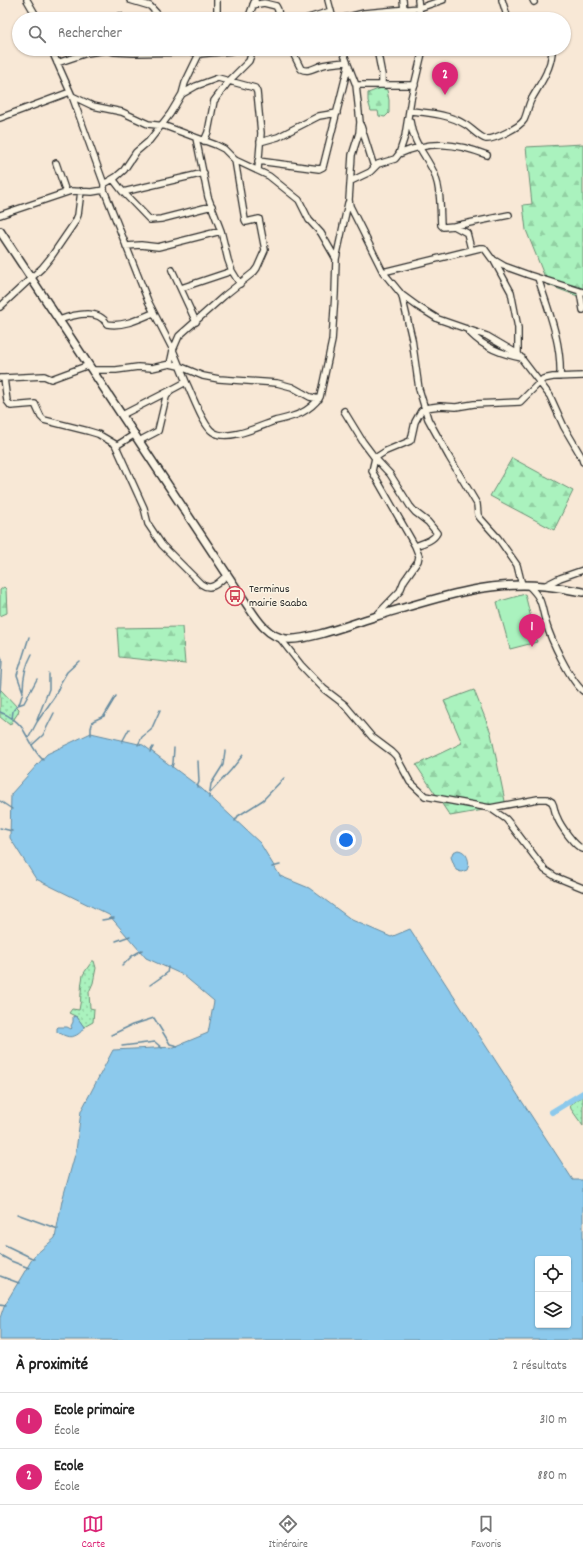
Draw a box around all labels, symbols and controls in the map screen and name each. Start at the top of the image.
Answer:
search box [12,12,571,56]
icon: search [26,23,48,45]
text: Rechercher [58,23,122,45]
pin: 2 [432,62,458,95]
place label: Terminus mairie Saaba [249,581,307,612]
bus stop icon: Terminus mairie Saaba [224,585,246,607]
pin: 1 [519,614,545,647]
your location [336,830,356,850]
map controls [535,1256,571,1328]
button: locate [535,1256,571,1292]
button: layers [535,1292,571,1328]
text: À proximité [16,1354,88,1378]
text: 2 résultats [513,1357,567,1376]
text: Ecole primaire [54,1400,135,1422]
text: 1 [28,1411,30,1430]
text: 310 m [539,1411,567,1430]
text: École [54,1422,80,1441]
text: Ecole [54,1456,84,1478]
text: 2 [26,1467,32,1486]
text: 880 m [538,1467,567,1486]
text: École [54,1478,80,1497]
tab: Carte [82,1513,105,1553]
tab: Itinéraire [268,1513,308,1553]
tab: Favoris [471,1513,501,1553]

